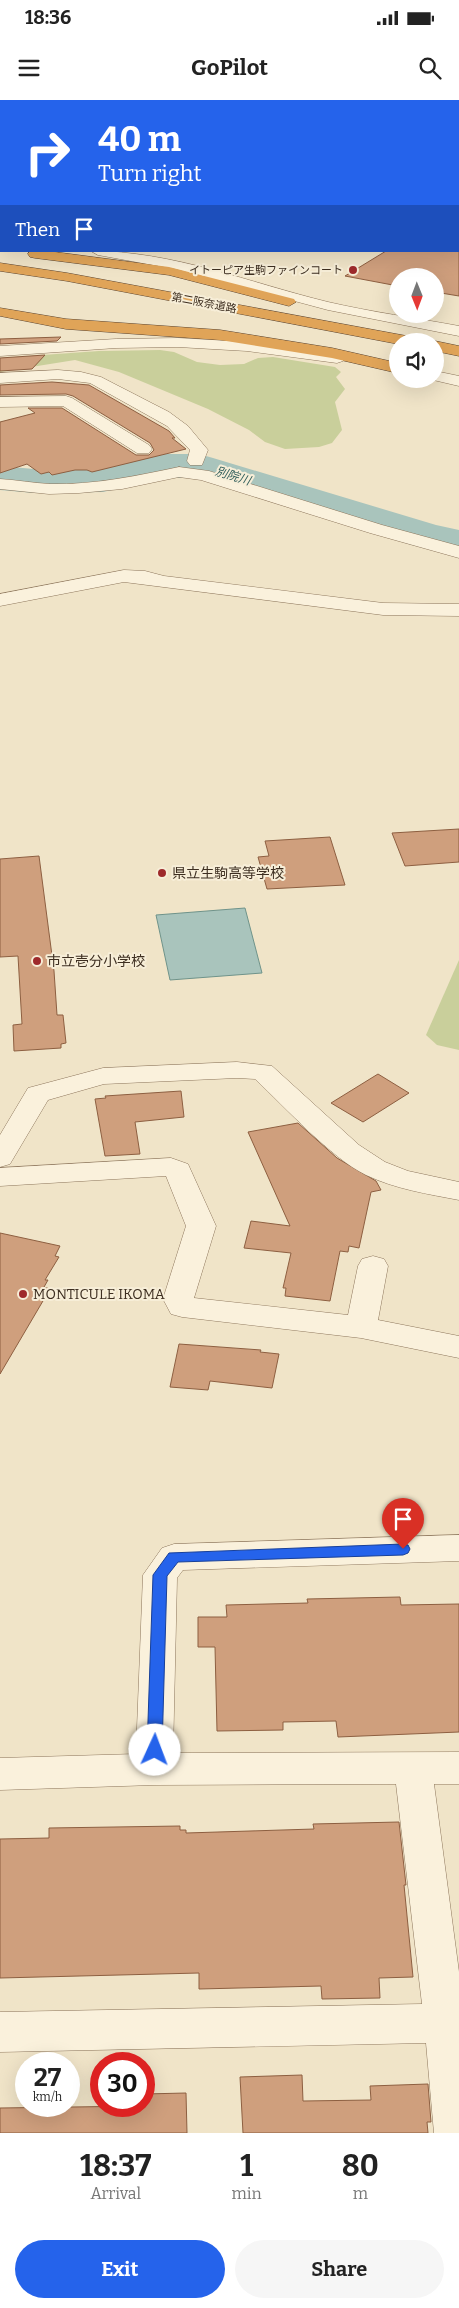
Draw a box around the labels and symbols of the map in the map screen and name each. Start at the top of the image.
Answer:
place label: イトーピア生駒ファインコート [189,264,343,277]
marker: イトーピア生駒ファインコート [347,264,359,276]
north arrow [389,268,444,322]
street label: 第二阪奈道路 [170,290,238,316]
water label: 別院川 [214,464,254,489]
place label: 県立生駒高等学校 [172,865,284,882]
marker: 県立生駒高等学校 [156,867,168,879]
place label: 市立壱分小学校 [47,953,145,970]
marker: 市立壱分小学校 [31,955,43,967]
place label: MONTICULE IKOMA [33,1286,165,1303]
marker: MONTICULE IKOMA [17,1288,29,1300]
pin [382,1498,424,1549]
position arrow [128,1723,180,1775]
speed limit sign: 30 [90,2052,155,2117]

